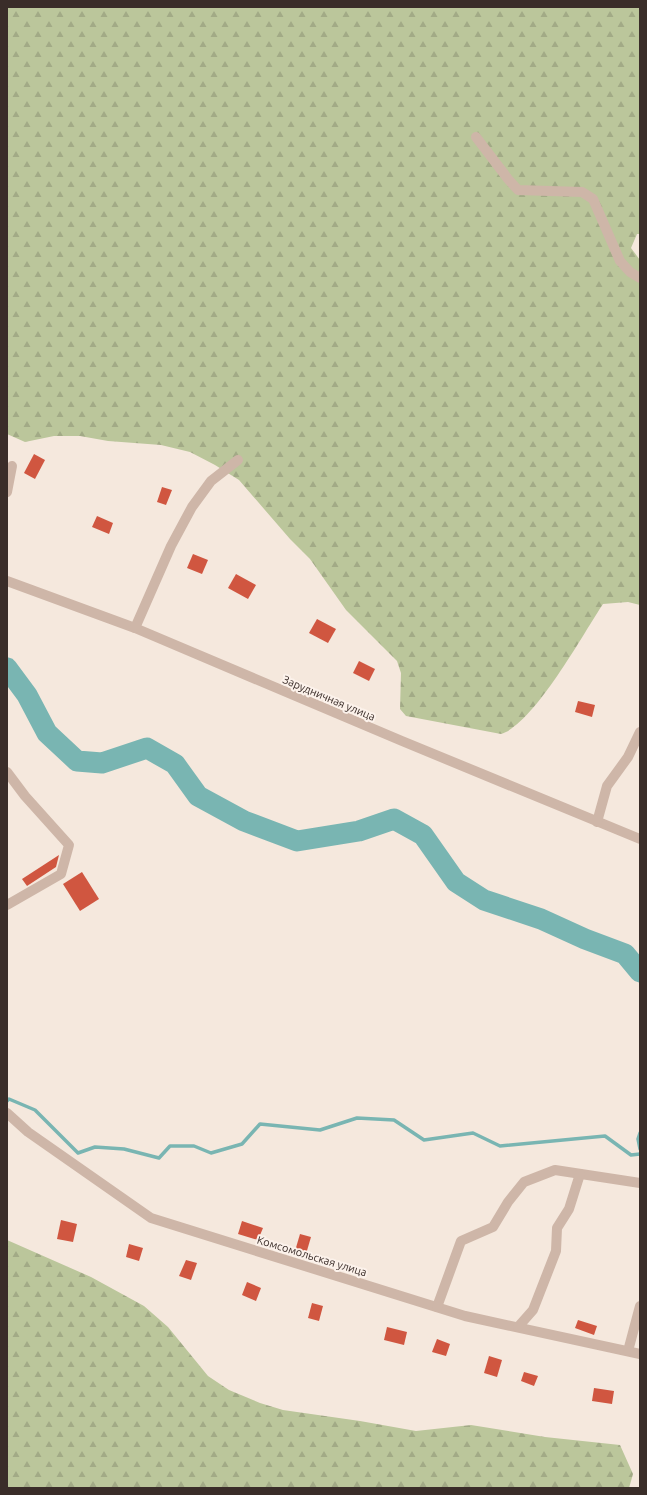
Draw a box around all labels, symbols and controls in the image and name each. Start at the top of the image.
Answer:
street label: Зарудничная улица [281,673,377,723]
street label: Комсомольская улица [256,1234,368,1278]

